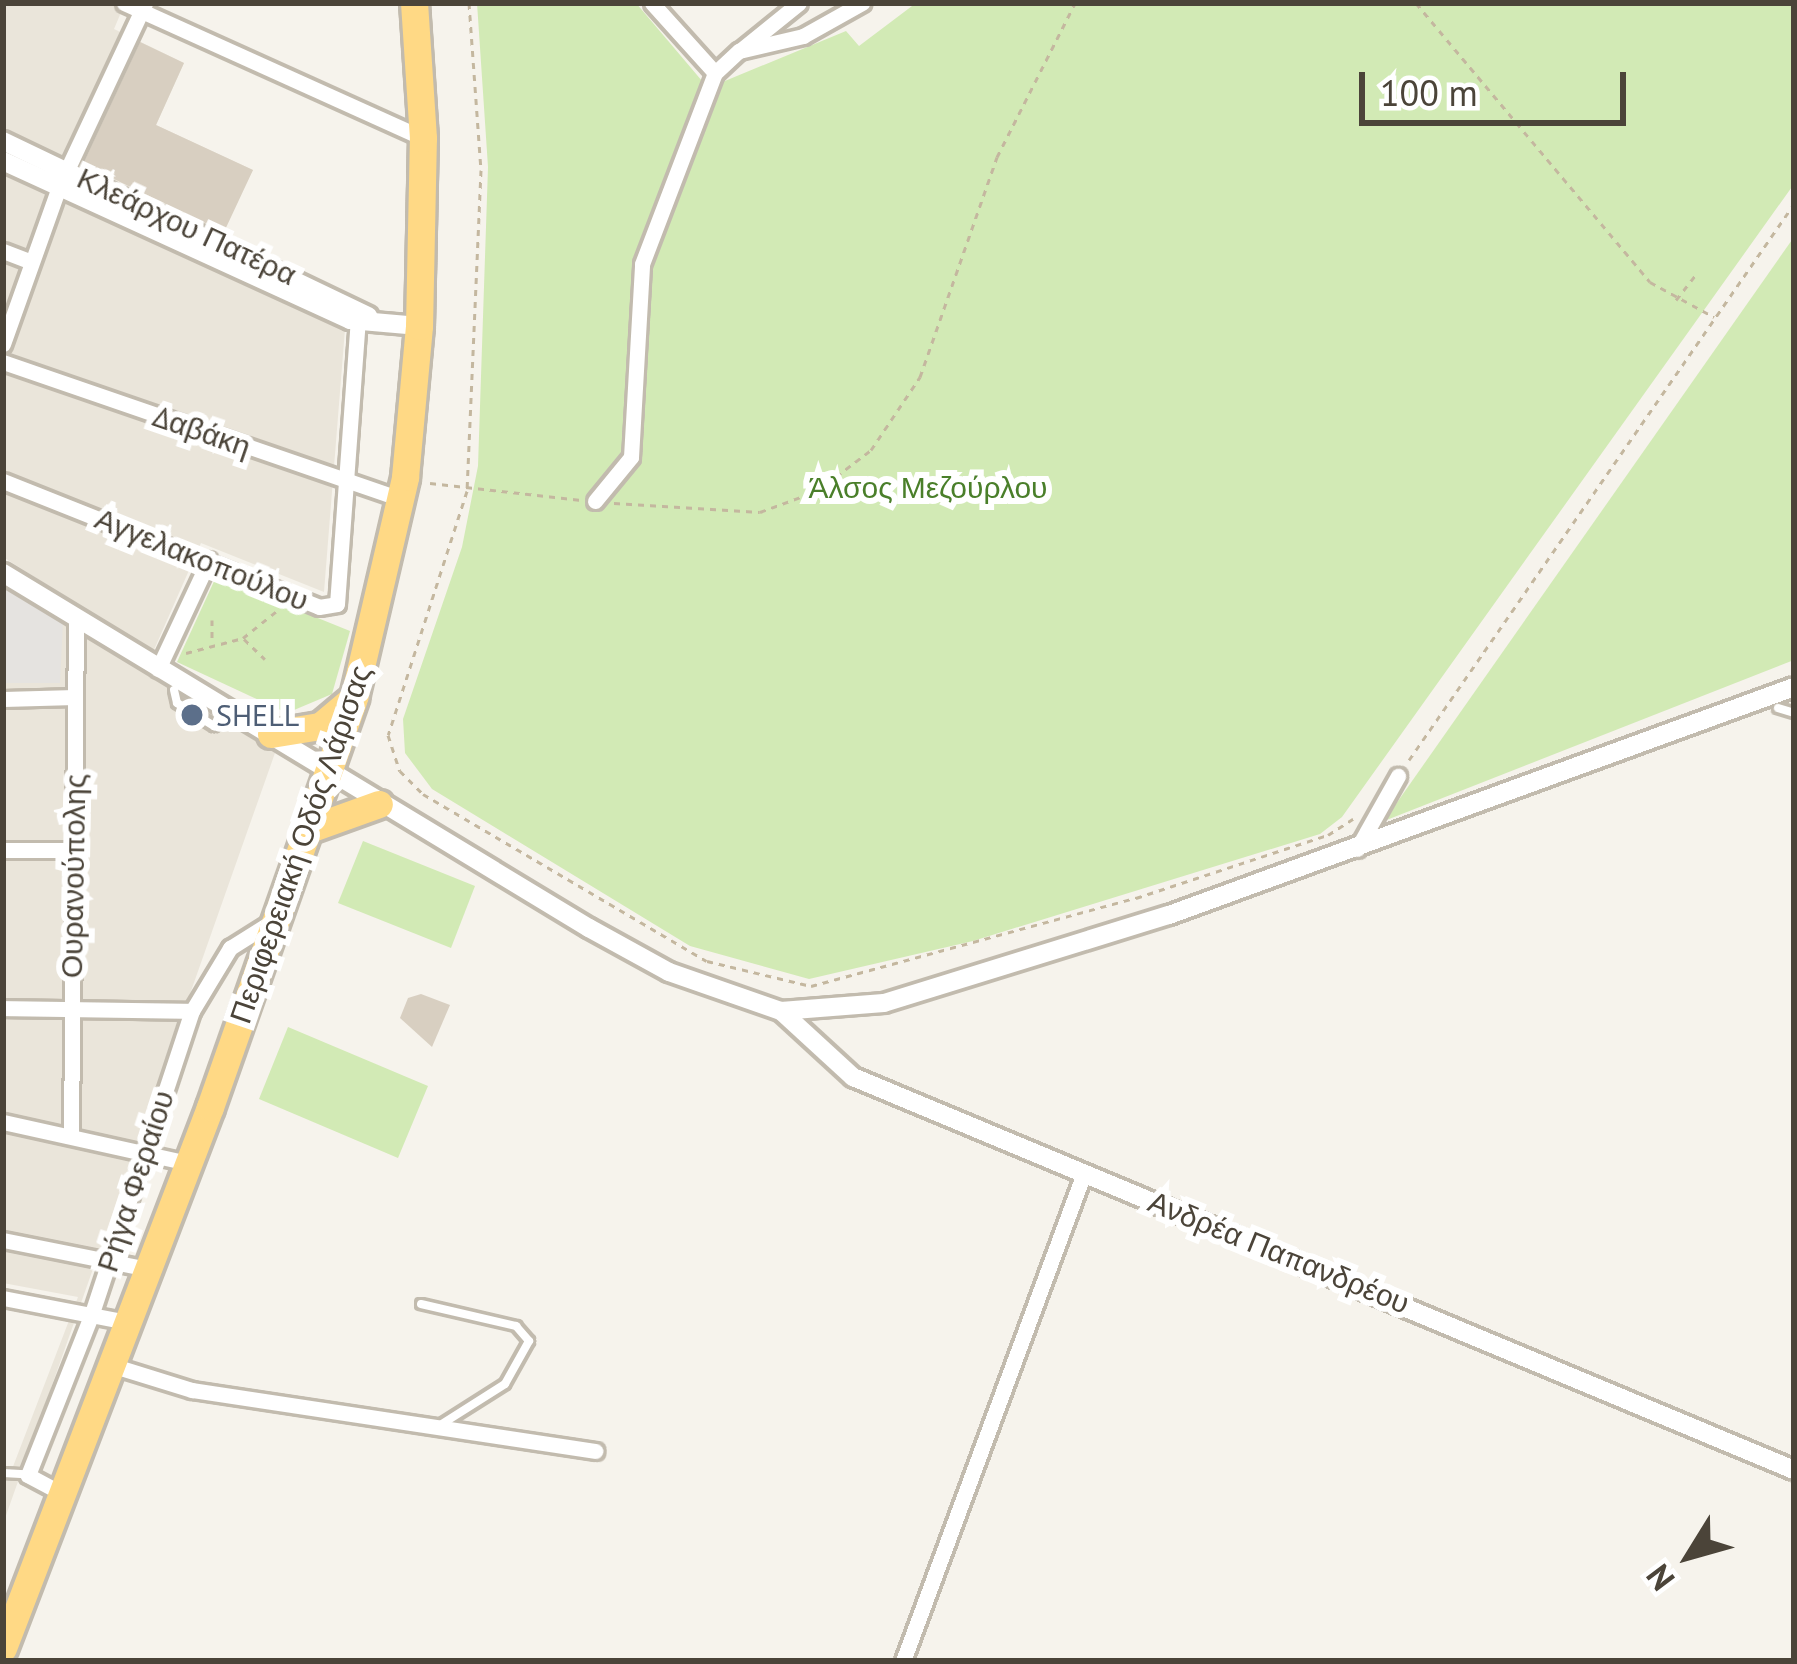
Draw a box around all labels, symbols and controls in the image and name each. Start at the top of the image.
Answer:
scale bar [1365,48,1632,122]
text: 100 m [1380,69,1478,116]
street label: Κλεάρχου Πατέρα [72,160,302,292]
street label: Δαβάκη [149,398,255,464]
park label: Άλσος Μεζούρλου [808,469,1048,505]
street label: Αγγελακοπούλου [90,500,314,618]
street label: Περιφερειακή Οδός Λάρισας [222,660,378,1028]
place label: SHELL [216,697,299,733]
marker: SHELL [179,702,205,728]
street label: Ουρανούπολης [53,773,93,979]
street label: Ρήγα Φεραίου [89,1086,181,1276]
street label: Ανδρέα Παπανδρέου [1143,1183,1415,1321]
north arrow [1629,1496,1749,1616]
text: N [1636,1556,1684,1600]

